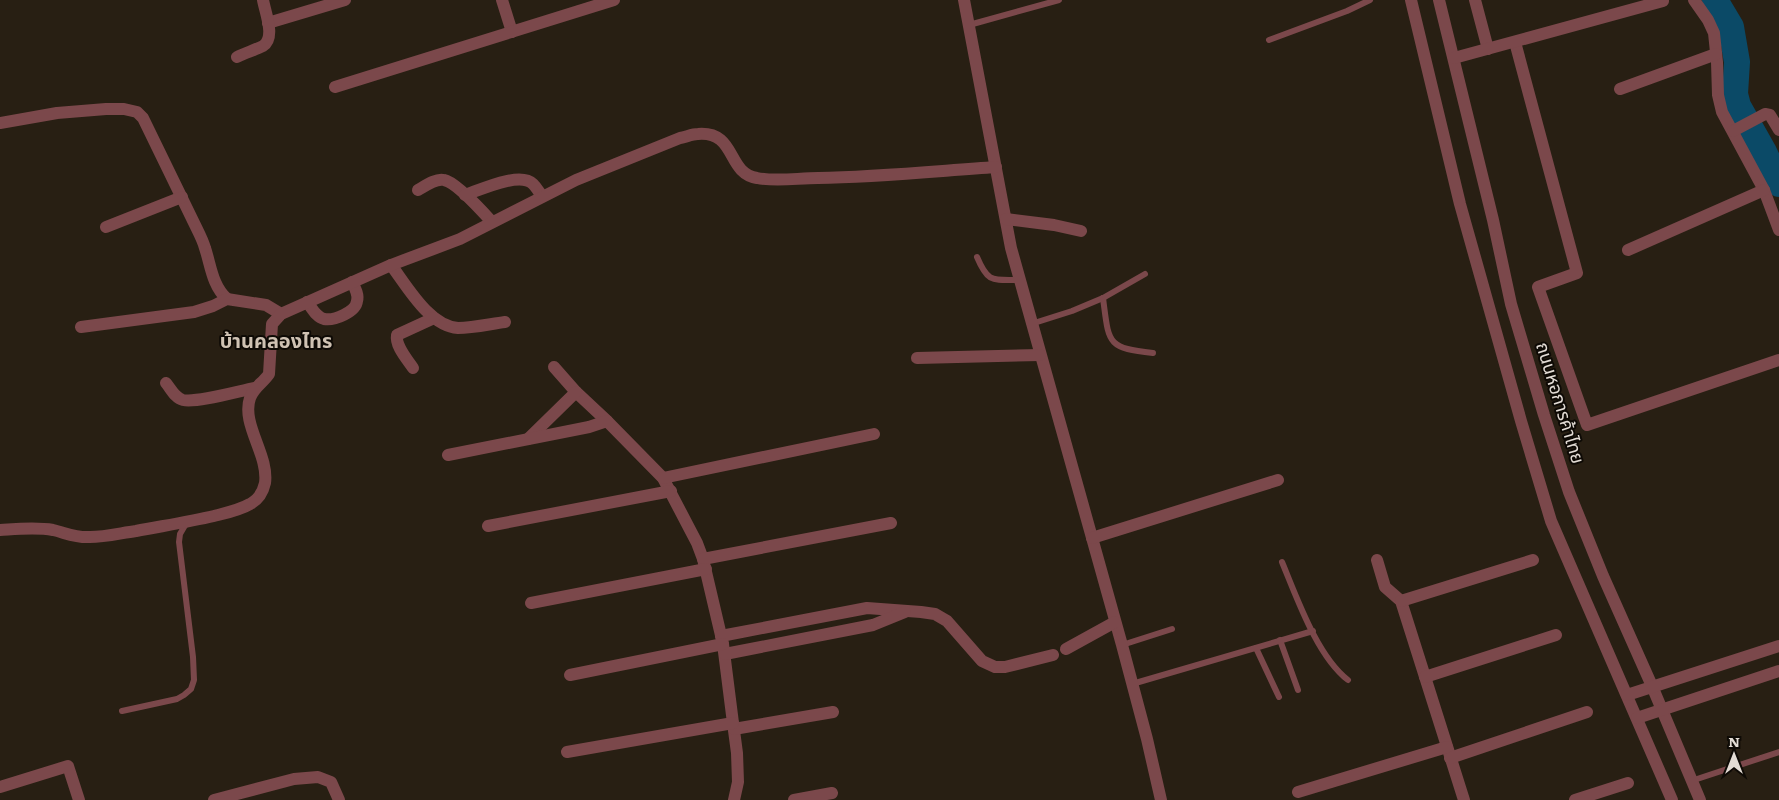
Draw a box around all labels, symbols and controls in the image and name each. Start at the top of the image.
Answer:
district label: บ้านคลองไทร [220,324,332,354]
street label: ถนนหอการค้าไทย [1530,338,1593,467]
north arrow [1709,730,1759,780]
text: N [1728,731,1740,751]

